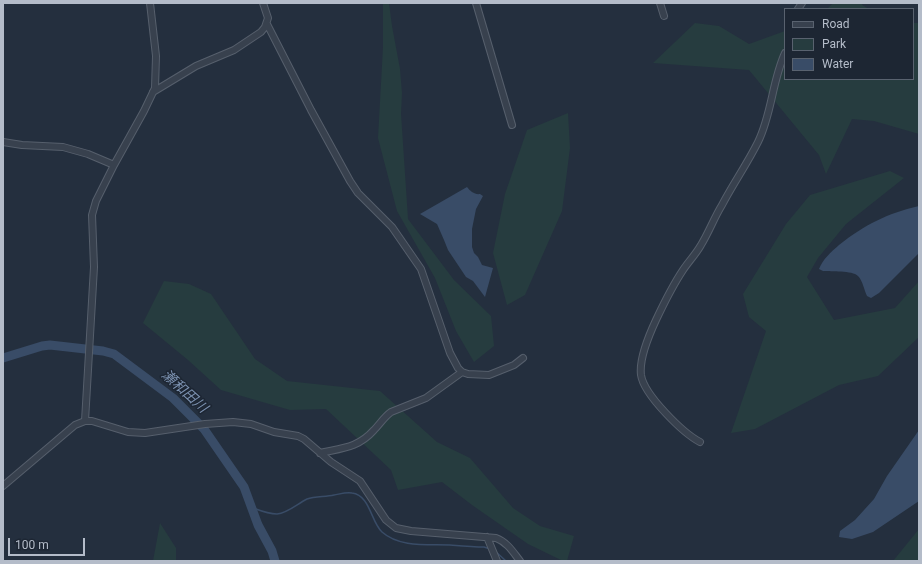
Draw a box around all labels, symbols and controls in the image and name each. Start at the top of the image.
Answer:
legend [784,8,914,80]
text: Road [822,17,850,31]
text: Park [822,37,846,51]
text: Water [822,57,853,71]
water label: 瀬和田川 [158,367,210,417]
scale bar [10,530,87,556]
text: 100 m [15,538,49,552]

